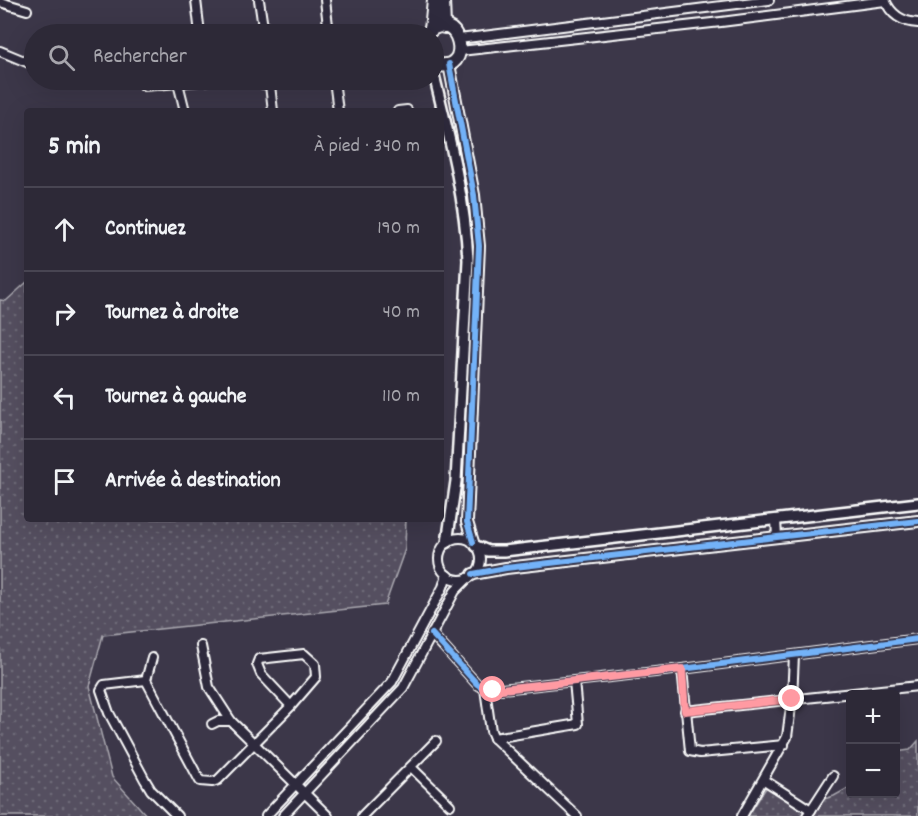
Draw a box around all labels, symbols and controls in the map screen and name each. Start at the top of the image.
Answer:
search box [24,24,444,90]
icon: search [45,41,78,74]
text: Rechercher [93,42,187,73]
text: 5 min [48,129,101,166]
text: À pied · 340 m [314,133,420,161]
icon: ahead [48,213,81,246]
text: Continuez [105,214,186,245]
text: 190 m [377,215,420,243]
icon: right [48,297,81,330]
text: Tournez à droite [105,298,239,329]
text: 40 m [382,299,420,327]
icon: left [48,381,81,414]
text: Tournez à gauche [105,382,247,413]
text: 110 m [382,383,420,411]
icon: arrive [48,465,81,498]
text: Arrivée à destination [105,466,281,497]
route start [479,676,505,702]
route end [778,685,804,711]
map controls [846,690,900,798]
button: + [846,690,900,744]
button: − [846,744,900,798]

